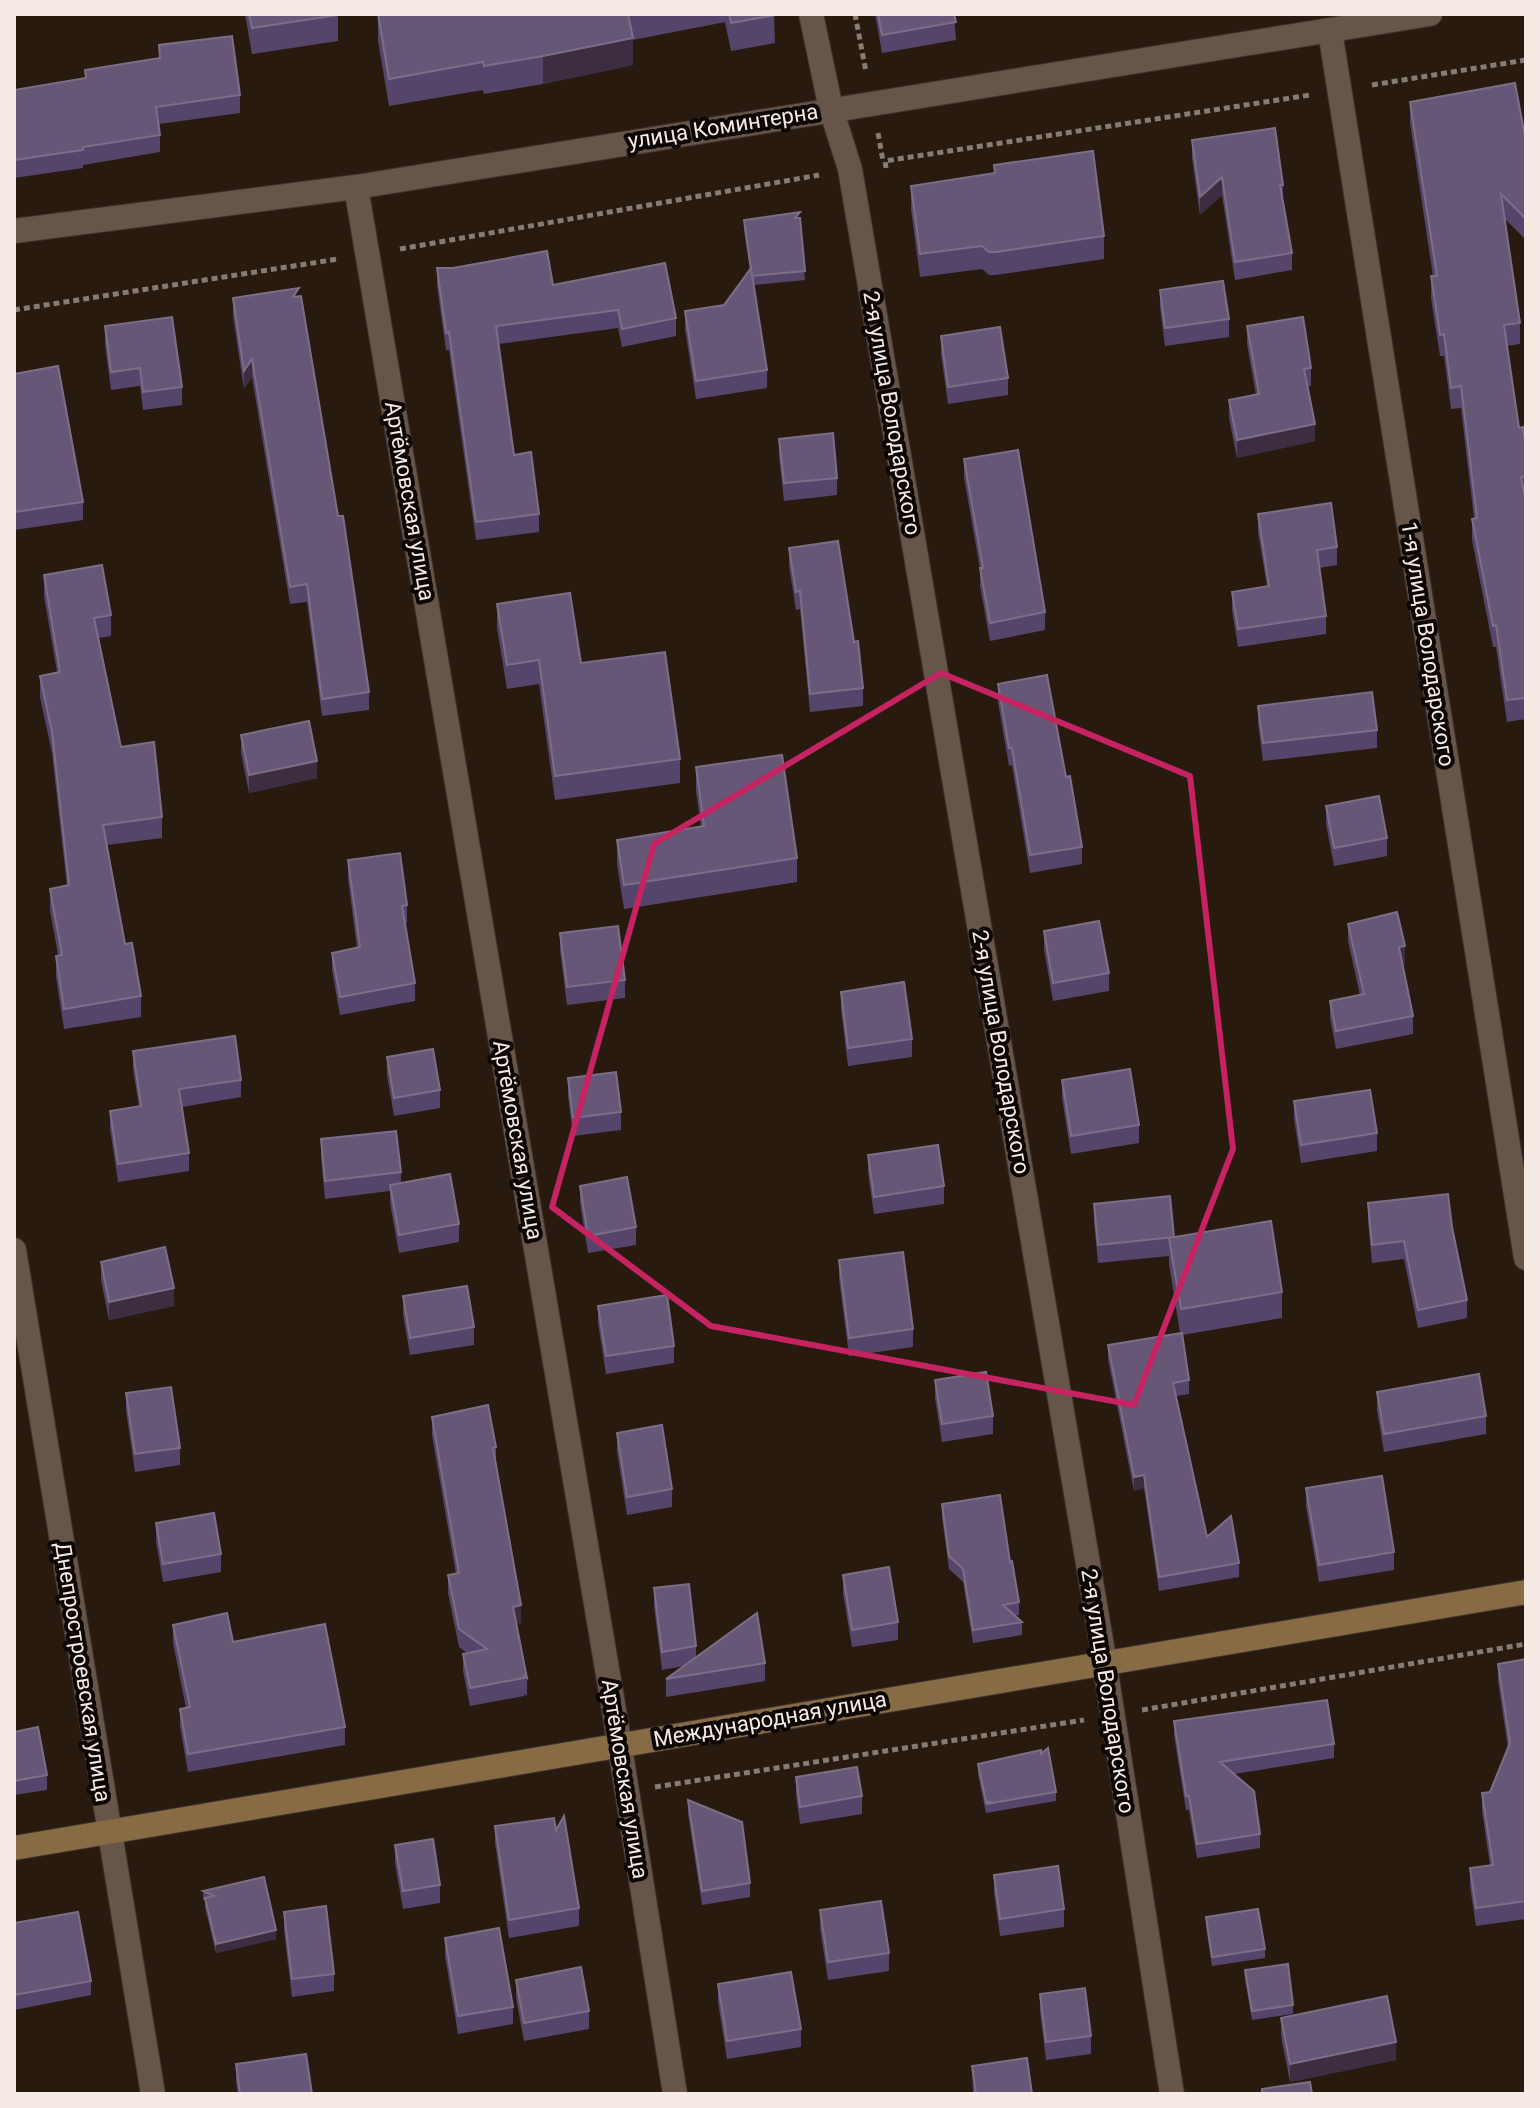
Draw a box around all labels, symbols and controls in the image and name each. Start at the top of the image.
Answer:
street label: улица Коминтерна [626,99,820,153]
street label: 2-я улица Володарского [858,289,926,537]
street label: Артёмовская улица [380,399,440,603]
street label: 1-я улица Володарского [1396,520,1460,768]
street label: 2-я улица Володарского [967,928,1035,1176]
street label: Артёмовская улица [488,1038,548,1242]
street label: Днепростроевская улица [50,1540,116,1804]
street label: 2-я улица Володарского [1076,1567,1140,1815]
street label: Артёмовская улица [597,1677,653,1881]
street label: Международная улица [652,1686,888,1752]

